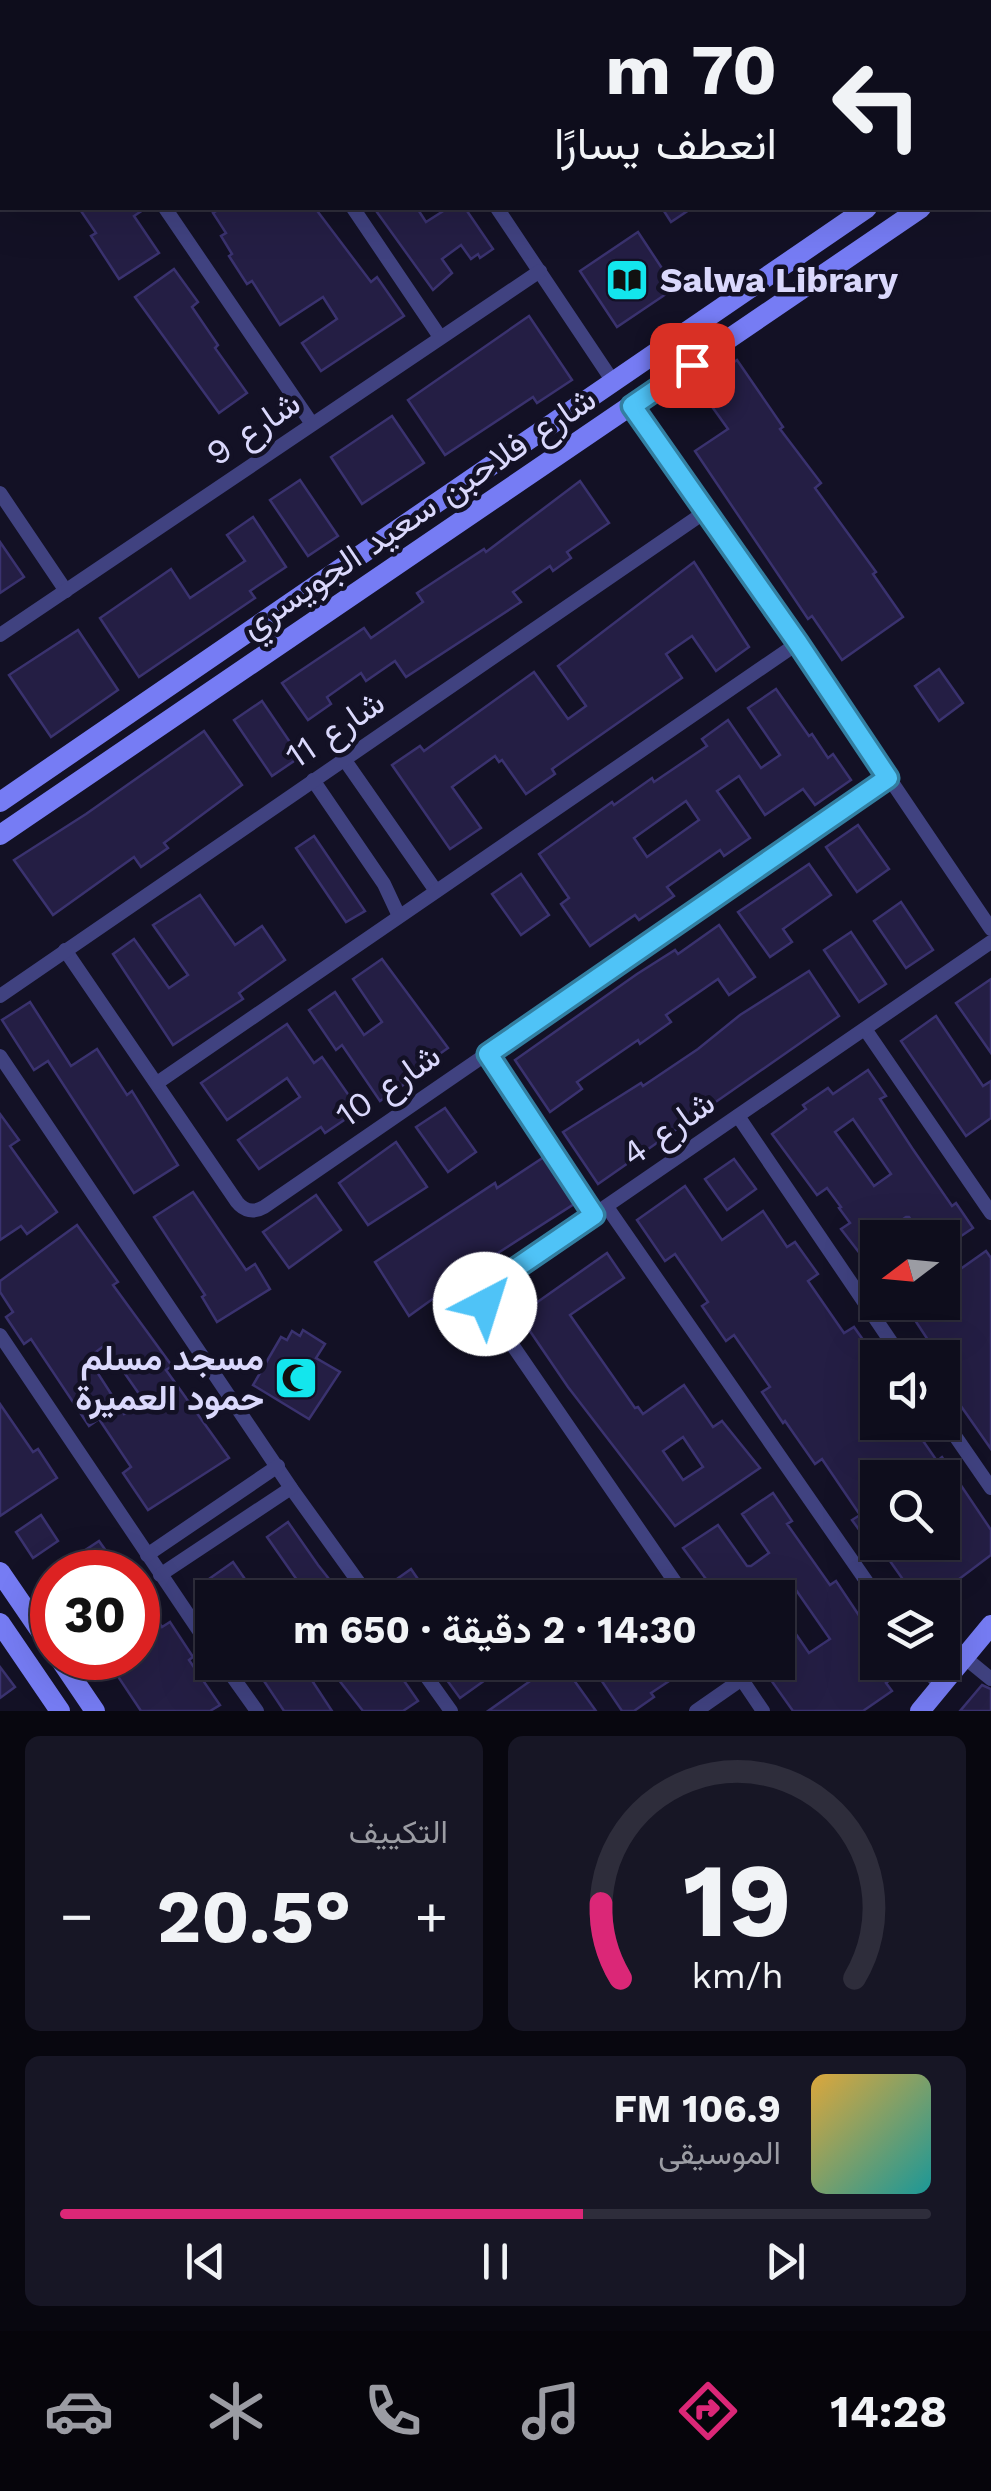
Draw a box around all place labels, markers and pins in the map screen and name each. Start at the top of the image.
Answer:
library icon: Salwa Library [604,257,650,303]
place label: Salwa Library [660,259,898,301]
pin [650,323,735,408]
place label: مسجد مسلم حمود العميرة [75,1337,264,1420]
mosque icon: مسجد مسلم حمود العميرة [273,1355,319,1401]

